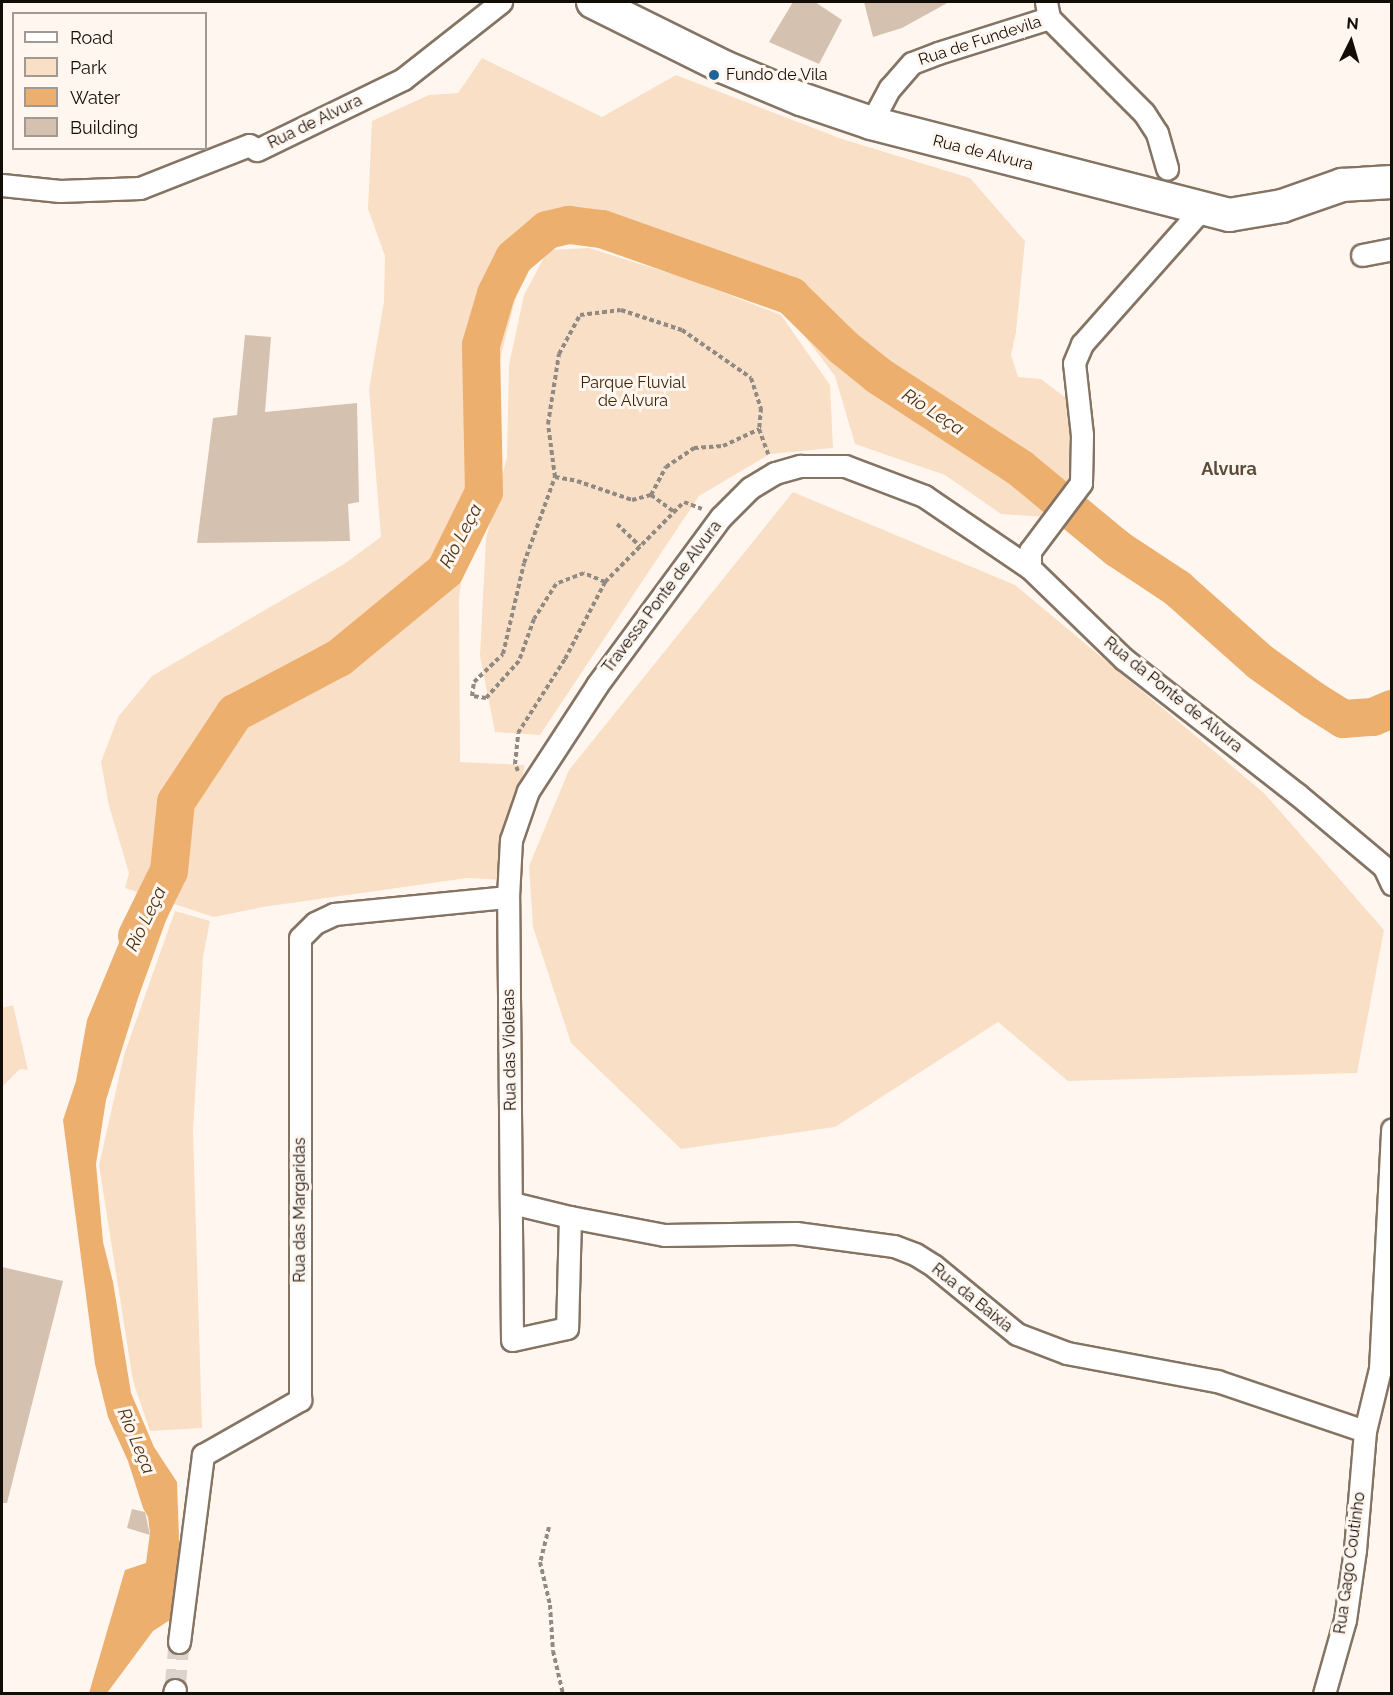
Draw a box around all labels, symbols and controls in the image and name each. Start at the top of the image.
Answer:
legend [12,12,207,150]
street label: Rua de Fundevila [916,12,1044,70]
north arrow [1321,12,1381,72]
text: N [1346,14,1360,34]
text: Road [70,27,113,48]
text: Park [70,57,107,78]
place label: Fundo de Vila [726,65,828,85]
marker: Fundo de Vila [707,68,721,82]
text: Water [70,87,120,108]
street label: Rua de Alvura [264,91,366,153]
text: Building [70,117,138,138]
street label: Rua de Alvura [931,131,1035,175]
park label: Parque Fluvial de Alvura [580,373,686,411]
water label: Rio Leça [898,384,968,440]
district label: Alvura [1201,458,1257,480]
water label: Rio Leça [435,500,487,572]
street label: Travessa Ponte de Alvura [598,517,726,677]
street label: Rua da Ponte de Alvura [1100,633,1246,757]
water label: Rio Leça [121,883,171,955]
street label: Rua das Violetas [499,989,521,1111]
street label: Rua das Margaridas [290,1137,310,1283]
street label: Rua da Baixia [928,1260,1016,1336]
water label: Rio Leça [113,1405,159,1477]
street label: Rua Gago Coutinho [1331,1491,1369,1635]

